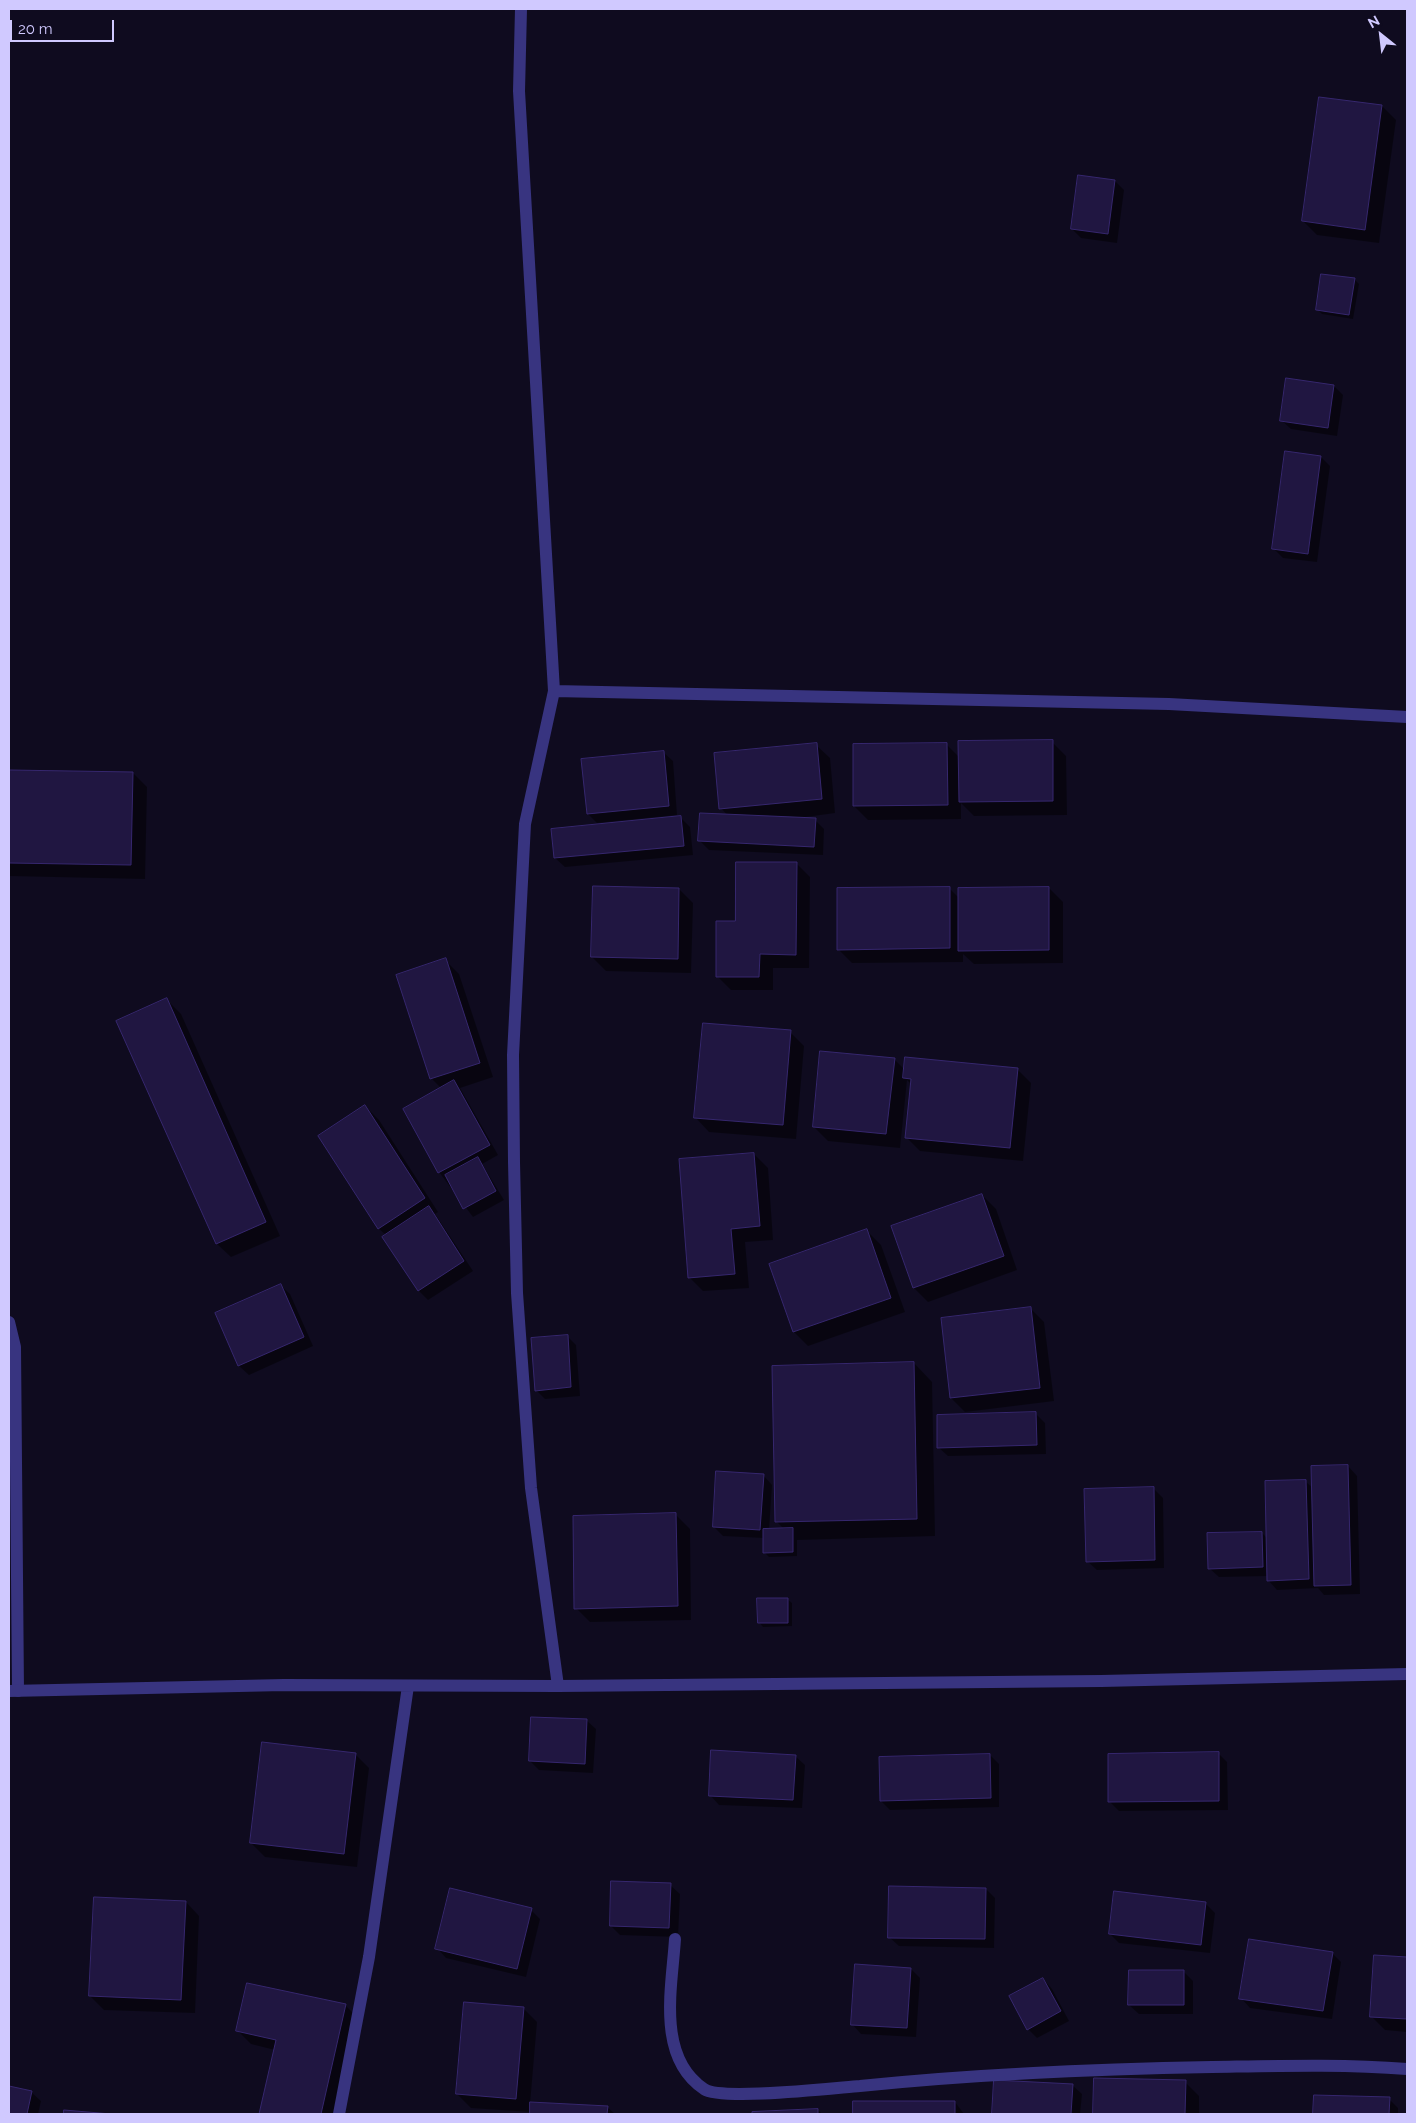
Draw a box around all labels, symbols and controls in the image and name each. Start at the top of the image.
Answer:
scale bar [12,10,116,42]
north arrow [1356,10,1406,60]
text: N [1365,12,1382,31]
text: 20 m [18,20,53,38]

